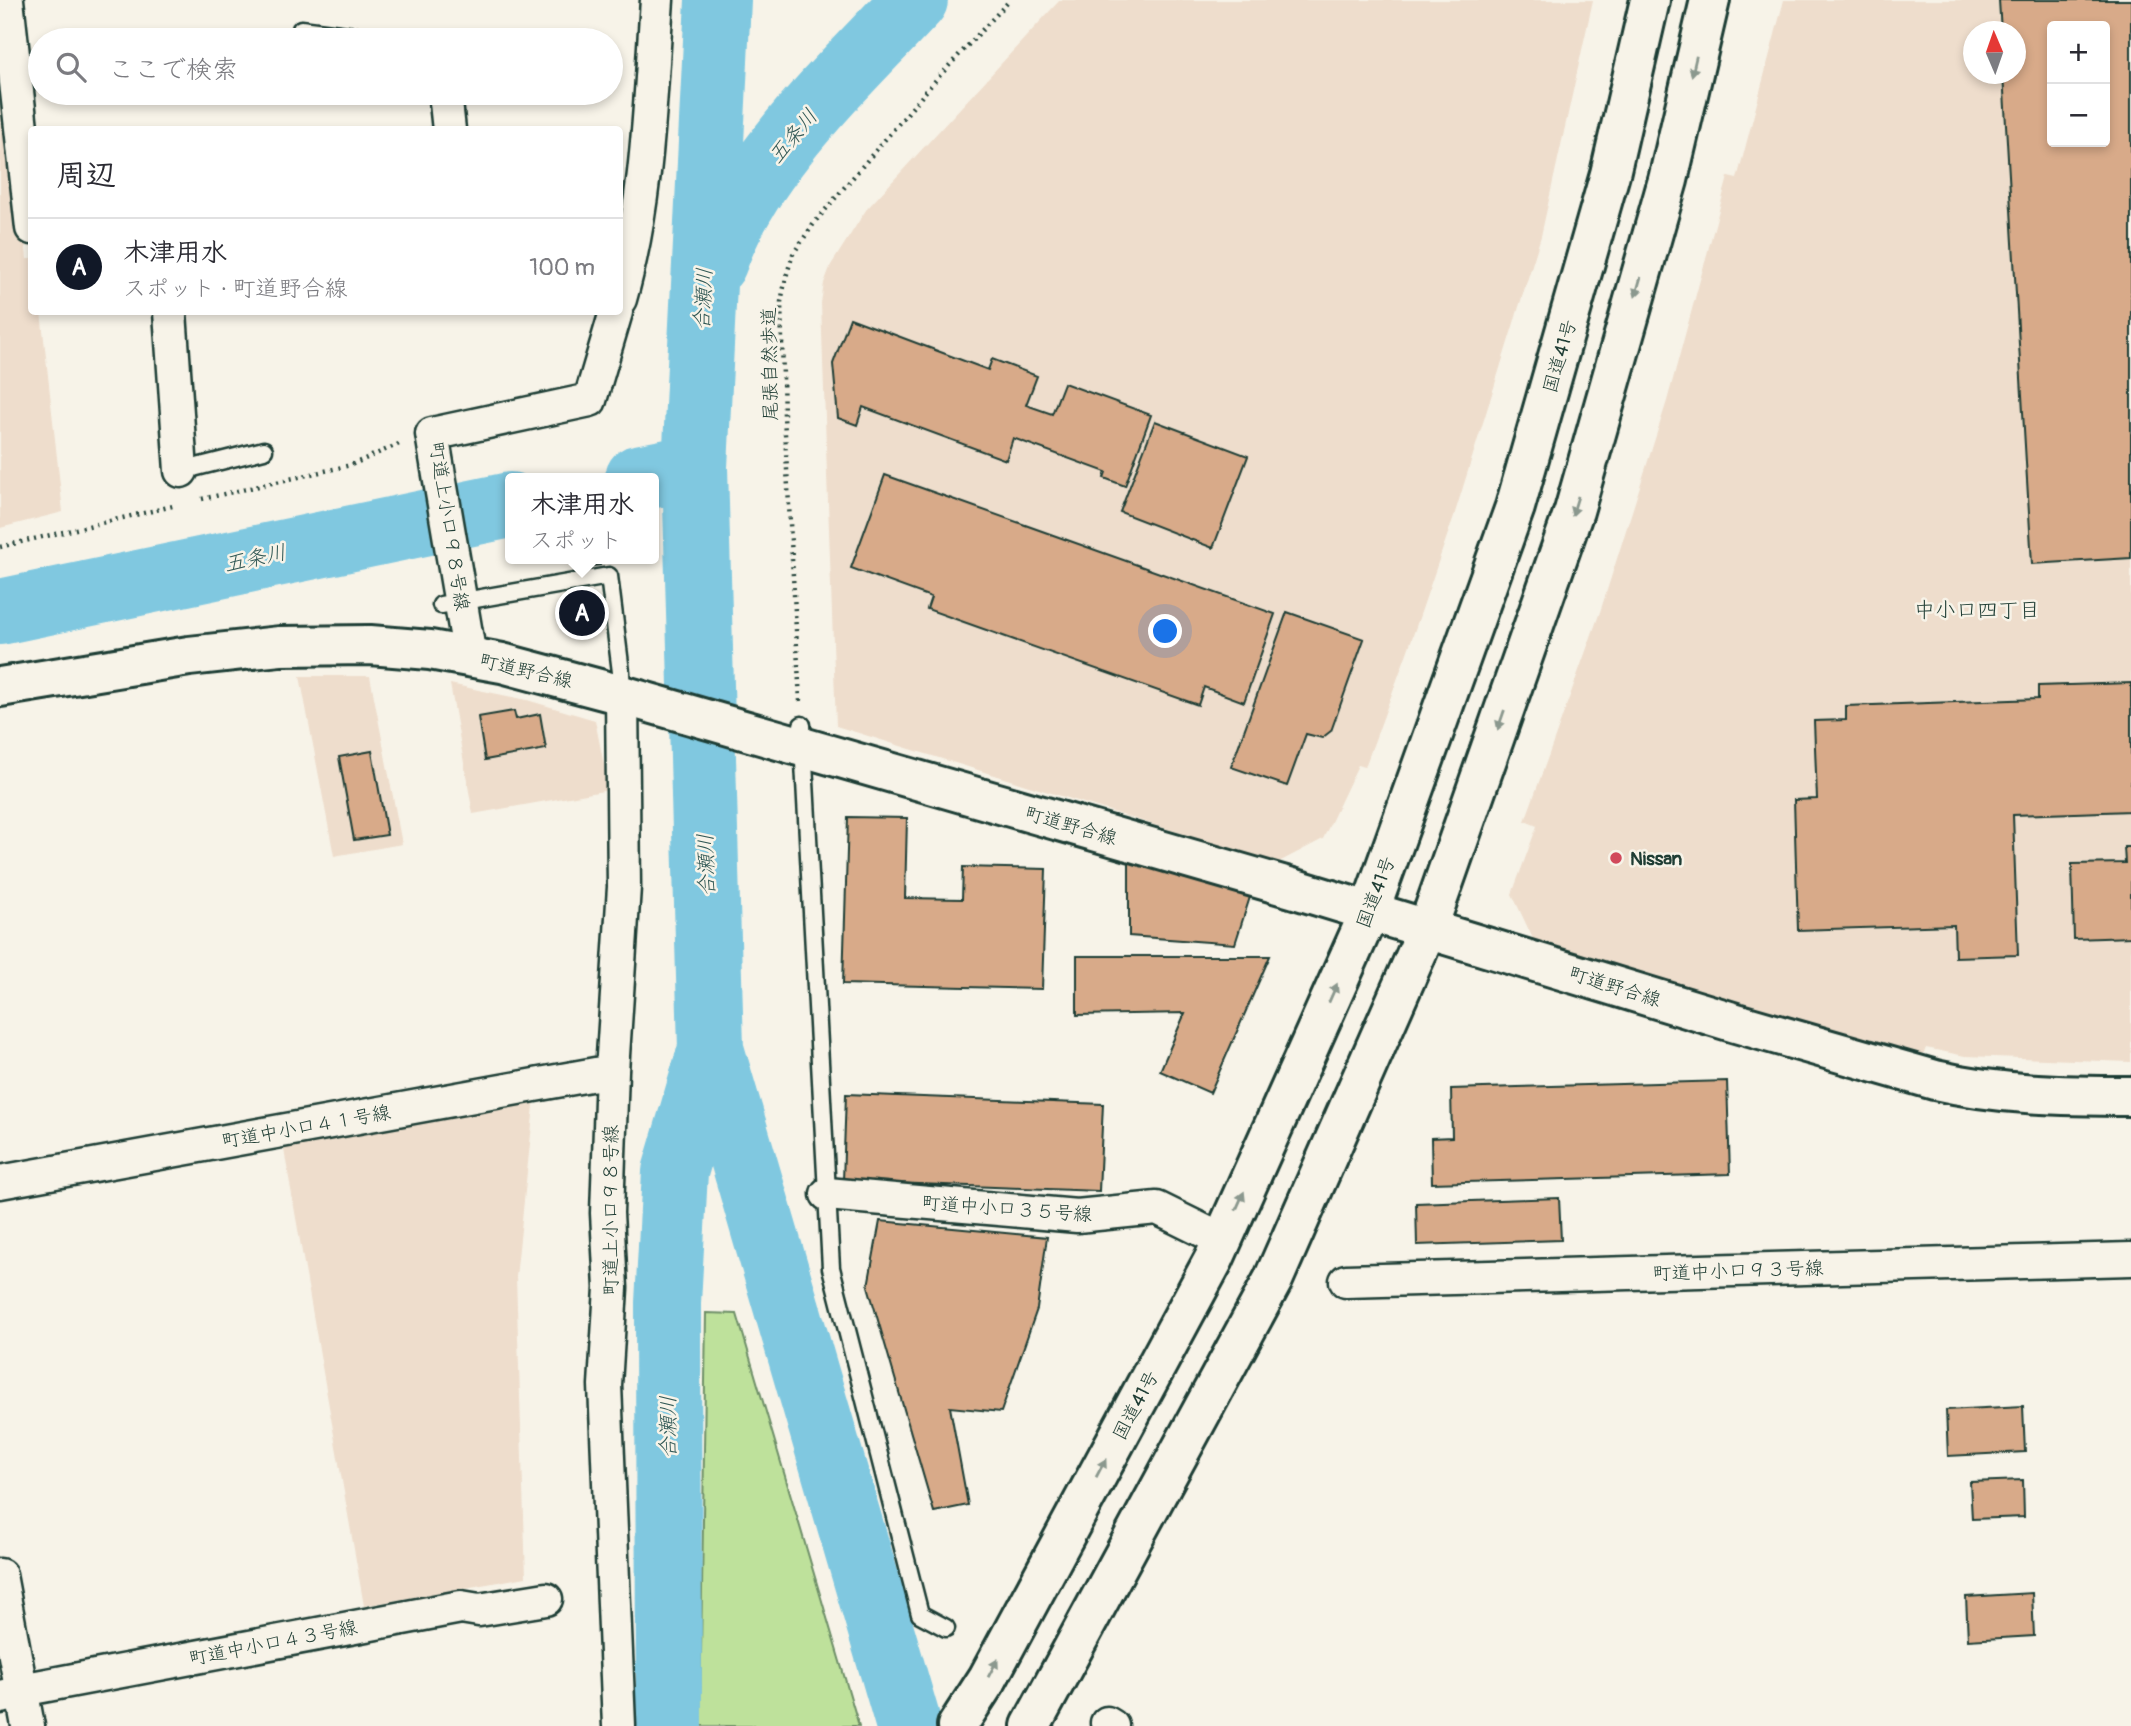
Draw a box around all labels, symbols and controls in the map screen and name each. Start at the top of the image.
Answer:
north arrow [1963,21,2026,84]
map controls [2047,21,2110,147]
button: + [2047,21,2110,84]
search box [28,28,623,105]
icon: search [52,48,90,86]
text: ここで検索 [108,54,238,86]
one-way arrow [1689,56,1700,78]
button: − [2047,84,2110,147]
water label: 五条川 [763,104,824,169]
text: 周辺 [56,157,116,194]
text: 木津用水 [123,237,227,269]
text: A [72,253,86,282]
text: 100 m [529,253,595,282]
water label: 合瀬川 [688,267,719,331]
text: スポット · 町道野合線 [123,274,347,303]
one-way arrow [1632,277,1642,298]
street label: 尾張自然歩道 [757,307,783,421]
street label: 国道41号 [1538,317,1582,396]
street label: 町道上小口９８号線 [424,440,474,612]
popup [505,473,659,564]
text: 木津用水 [530,489,634,521]
one-way arrow [1570,495,1580,516]
text: スポット [530,526,622,555]
water label: 五条川 [221,539,289,578]
pin: A [559,587,605,639]
district label: 中小口四丁目 [1914,597,2040,624]
your location [1148,614,1182,648]
street label: 町道野合線 [477,649,575,693]
one-way arrow [1495,710,1506,731]
street label: 町道野合線 [1022,801,1120,851]
water label: 合瀬川 [692,833,721,897]
place label: Nissan [1630,847,1682,871]
marker: Nissan [1608,850,1624,866]
street label: 国道41号 [1351,853,1401,932]
street label: 町道野合線 [1566,962,1664,1012]
one-way arrow [1327,983,1339,1003]
street label: 町道中小口４１号線 [220,1100,392,1154]
street label: 町道上小口９８号線 [599,1124,623,1296]
street label: 町道中小口３５号線 [921,1191,1093,1227]
one-way arrow [1234,1191,1246,1211]
street label: 町道中小口９３号線 [1652,1256,1824,1286]
street label: 国道41号 [1108,1367,1164,1444]
water label: 合瀬川 [655,1396,682,1459]
one-way arrow [1096,1458,1107,1478]
street label: 町道中小口４３号線 [187,1615,359,1671]
one-way arrow [988,1658,999,1678]

